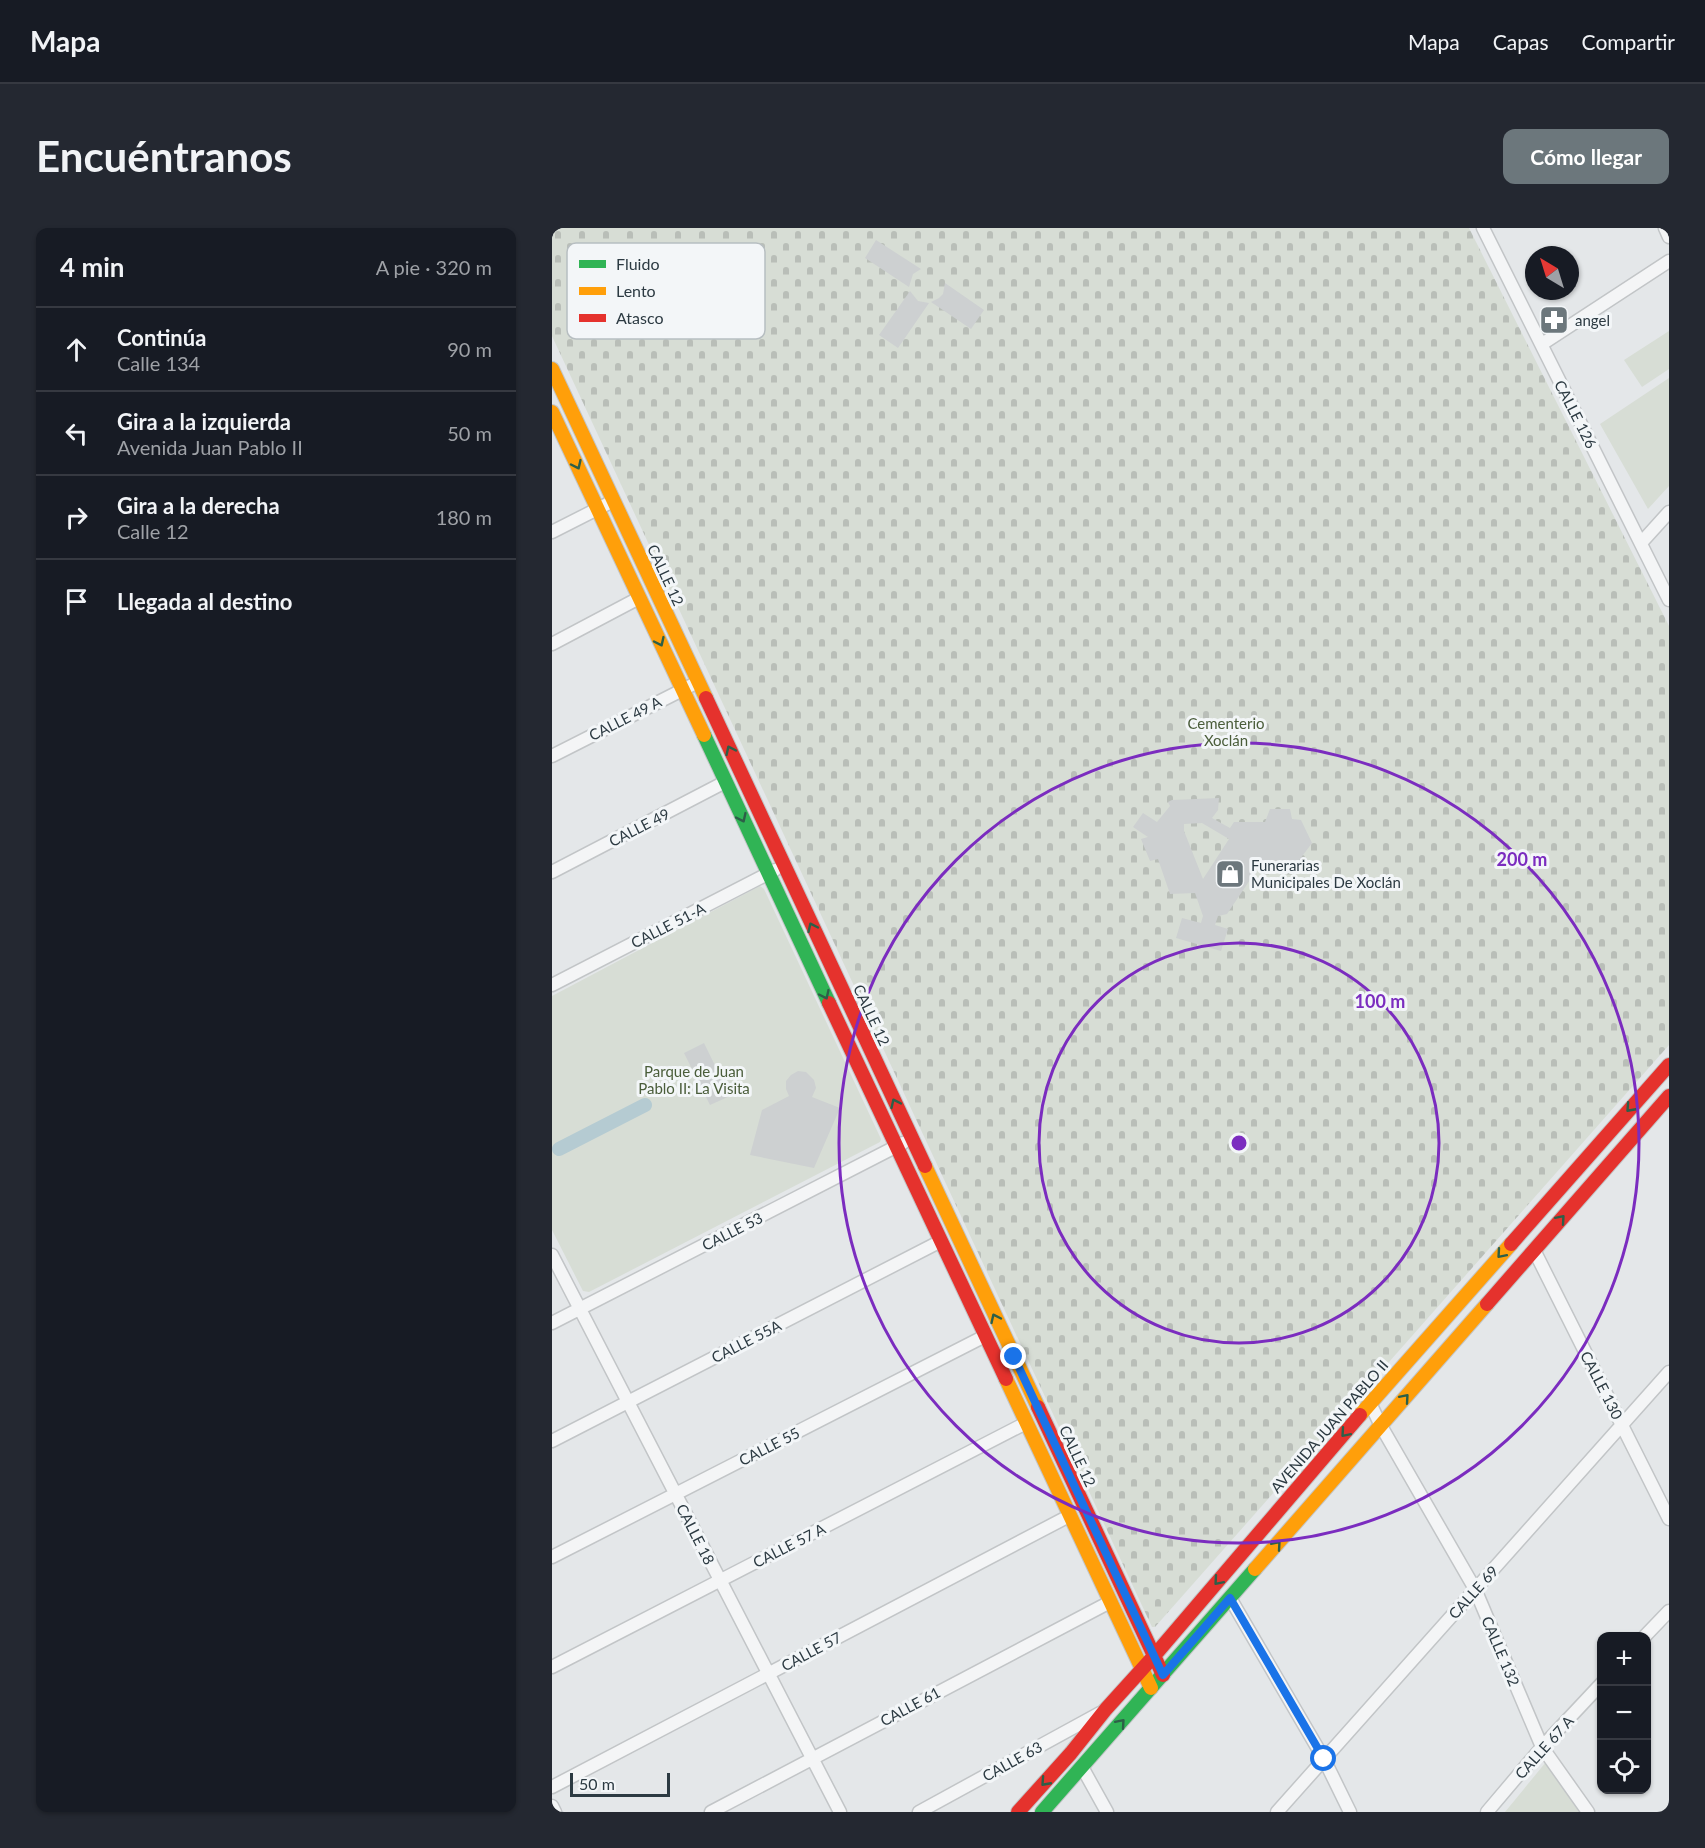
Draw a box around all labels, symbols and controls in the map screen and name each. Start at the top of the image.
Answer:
text: Mapa [30,24,100,58]
text: Mapa [1408,29,1460,54]
text: Capas [1493,29,1549,54]
text: Compartir [1582,29,1675,54]
button: Cómo llegar [1503,129,1669,184]
text: Encuéntranos [36,131,292,181]
legend [567,243,765,339]
north arrow [1525,246,1579,300]
text: 4 min [60,251,124,283]
text: Fluido [616,254,659,273]
text: A pie · 320 m [376,255,492,279]
text: Lento [616,281,656,300]
pharmacy icon: angel [1538,304,1570,336]
text: Atasco [616,308,664,327]
place label: angel [1575,311,1610,329]
text: Continúa [117,324,206,351]
icon: ahead [60,333,93,366]
text: 90 m [447,337,492,361]
text: Calle 134 [117,351,200,375]
street label: CALLE 126 [1551,377,1601,451]
text: Gira a la izquierda [117,408,291,435]
icon: left [60,417,93,450]
text: 50 m [447,421,492,445]
text: Avenida Juan Pablo II [117,435,303,459]
one-way arrow [569,459,581,470]
text: Gira a la derecha [117,492,280,519]
icon: right [60,501,93,534]
text: 180 m [436,505,492,529]
text: Calle 12 [117,519,189,543]
street label: CALLE 12 [644,542,688,608]
icon: arrive [60,585,93,618]
text: Llegada al destino [117,588,293,615]
one-way arrow [652,635,664,646]
street label: CALLE 49 A [586,692,665,744]
park label: Cementerio Xoclán [1187,714,1265,749]
one-way arrow [725,745,737,756]
street label: CALLE 49 [606,804,672,850]
one-way arrow [735,812,747,823]
text: 200 m [1497,848,1547,870]
place label: Funerarias Municipales De Xoclán [1251,856,1401,891]
shop icon: Funerarias Municipales De Xoclán [1214,858,1246,890]
street label: CALLE 51-A [628,898,709,951]
one-way arrow [808,922,820,933]
street label: CALLE 12 [850,982,894,1048]
one-way arrow [818,988,830,999]
text: 100 m [1355,990,1405,1012]
park label: Parque de Juan Pablo II: La Visita [638,1062,750,1097]
one-way arrow [890,1099,902,1110]
one-way arrow [1626,1101,1637,1112]
centre of rings [1229,1133,1249,1153]
street label: CALLE 53 [699,1208,765,1254]
one-way arrow [1554,1216,1565,1226]
one-way arrow [1497,1247,1508,1258]
one-way arrow [991,1313,1003,1324]
street label: CALLE 55A [708,1315,785,1366]
route end [1000,1343,1026,1369]
street label: CALLE 130 [1577,1348,1627,1422]
street label: AVENIDA JUAN PABLO II [1266,1356,1392,1496]
one-way arrow [1398,1394,1409,1405]
street label: CALLE 55 [736,1423,802,1469]
street label: CALLE 12 [1056,1423,1100,1489]
one-way arrow [1341,1426,1352,1437]
street label: CALLE 18 [673,1501,719,1567]
street label: CALLE 57 A [750,1519,829,1571]
one-way arrow [1270,1541,1281,1552]
street label: CALLE 69 [1444,1562,1502,1622]
one-way arrow [1214,1574,1225,1585]
street label: CALLE 132 [1478,1613,1524,1689]
street label: CALLE 57 [778,1628,844,1674]
map controls [1597,1632,1651,1794]
button: + [1597,1632,1651,1686]
street label: CALLE 61 [877,1683,943,1729]
button: − [1597,1686,1651,1740]
street label: CALLE 67 A [1511,1711,1578,1782]
one-way arrow [1114,1719,1125,1730]
street label: CALLE 63 [979,1737,1045,1785]
button: locate [1597,1740,1651,1794]
route start [1310,1745,1336,1771]
scale bar [570,1770,670,1798]
text: 50 m [579,1774,615,1793]
one-way arrow [1041,1776,1052,1786]

